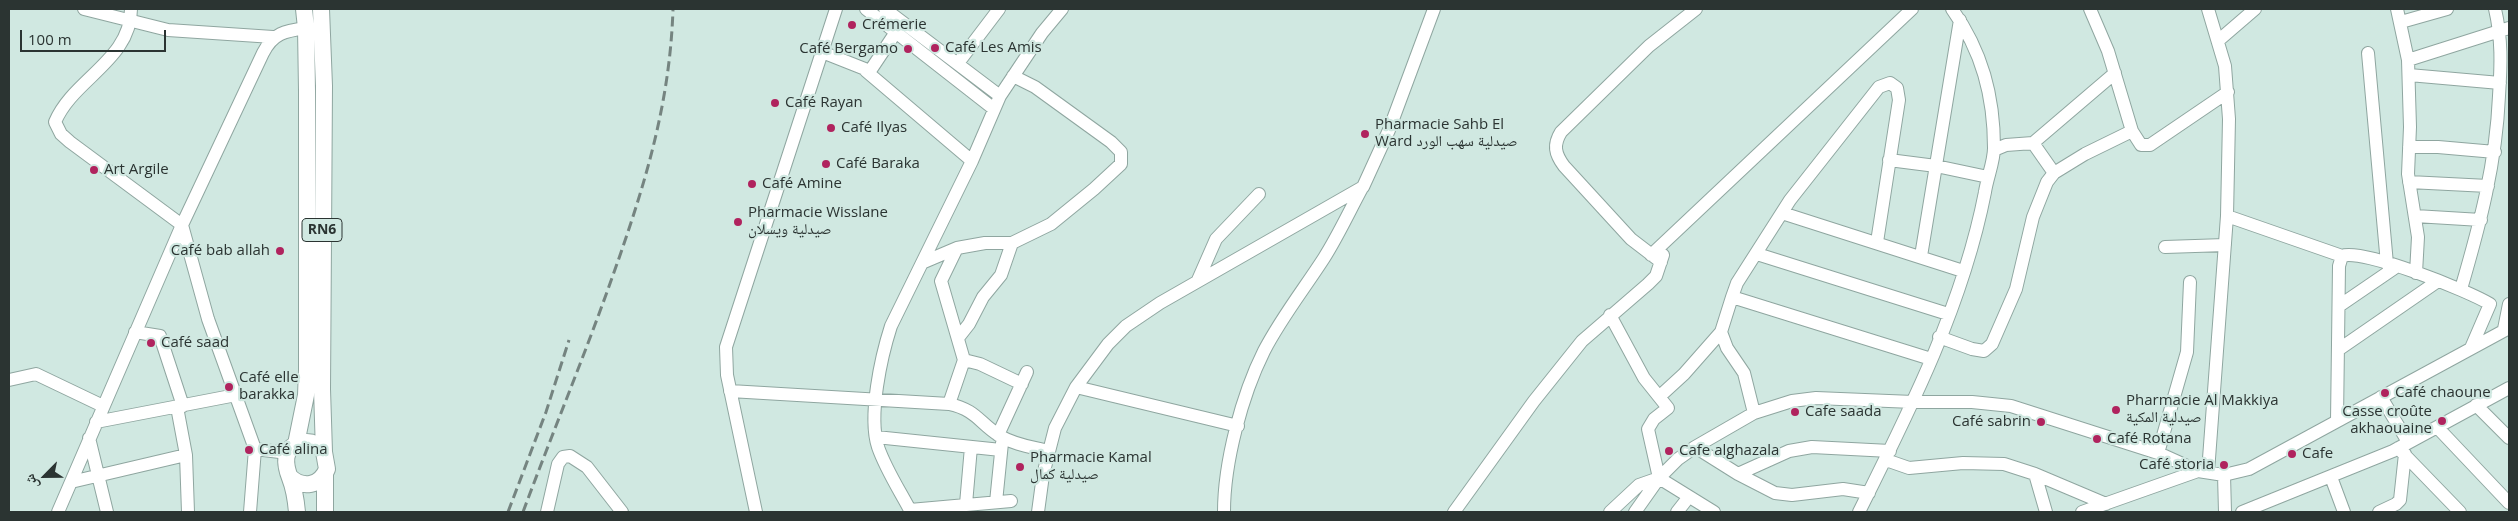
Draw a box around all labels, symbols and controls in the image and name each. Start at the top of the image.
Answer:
place label: Crémerie [862,16,927,34]
marker: Crémerie [846,19,858,31]
scale bar [22,20,169,52]
text: 100 m [28,29,72,49]
place label: Café Les Amis [945,39,1042,57]
place label: Café Bergamo [799,40,898,58]
marker: Café Les Amis [929,42,941,54]
marker: Café Bergamo [902,43,914,55]
place label: Café Rayan [785,94,863,112]
marker: Café Rayan [769,97,781,109]
place label: Pharmacie Sahb El Ward صيدلية سهب الورد [1375,116,1517,151]
place label: Café Ilyas [841,119,907,137]
marker: Café Ilyas [825,122,837,134]
marker: Pharmacie Sahb El Ward صيدلية سهب الورد [1359,128,1371,140]
place label: Café Baraka [836,155,920,173]
marker: Café Baraka [820,158,832,170]
place label: Art Argile [104,161,169,179]
marker: Art Argile [88,164,100,176]
place label: Café Amine [762,175,842,193]
marker: Café Amine [746,178,758,190]
place label: Pharmacie Wisslane صيدلية ويسلان [748,204,888,239]
marker: Pharmacie Wisslane صيدلية ويسلان [732,216,744,228]
road number: RN6 [302,218,342,242]
place label: Café bab allah [171,242,270,260]
marker: Café bab allah [274,245,286,257]
place label: Café saad [161,334,229,352]
marker: Café saad [145,337,157,349]
place label: Café elle barakka [239,369,299,404]
marker: Café elle barakka [223,381,235,393]
place label: Café chaoune [2395,384,2491,402]
marker: Café chaoune [2379,387,2391,399]
place label: Pharmacie Al Makkiya صيدلية المكية [2126,392,2279,427]
place label: Cafe saada [1805,403,1881,421]
place label: Casse croûte akhaouaine [2342,403,2432,438]
marker: Pharmacie Al Makkiya صيدلية المكية [2110,404,2122,416]
marker: Cafe saada [1789,406,1801,418]
place label: Café sabrin [1952,413,2031,431]
marker: Casse croûte akhaouaine [2436,415,2448,427]
marker: Café sabrin [2035,416,2047,428]
place label: Café Rotana [2107,430,2192,448]
marker: Café Rotana [2091,433,2103,445]
place label: Café alina [259,441,328,459]
place label: Cafe alghazala [1679,442,1779,460]
marker: Café alina [243,444,255,456]
marker: Cafe alghazala [1663,445,1675,457]
place label: Cafe [2302,445,2333,463]
marker: Cafe [2286,448,2298,460]
place label: Pharmacie Kamal صيدلية كمال [1030,449,1152,484]
north arrow [20,451,70,501]
place label: Café storia [2139,456,2214,474]
marker: Café storia [2218,459,2230,471]
marker: Pharmacie Kamal صيدلية كمال [1014,461,1026,473]
text: ش [19,472,42,493]

